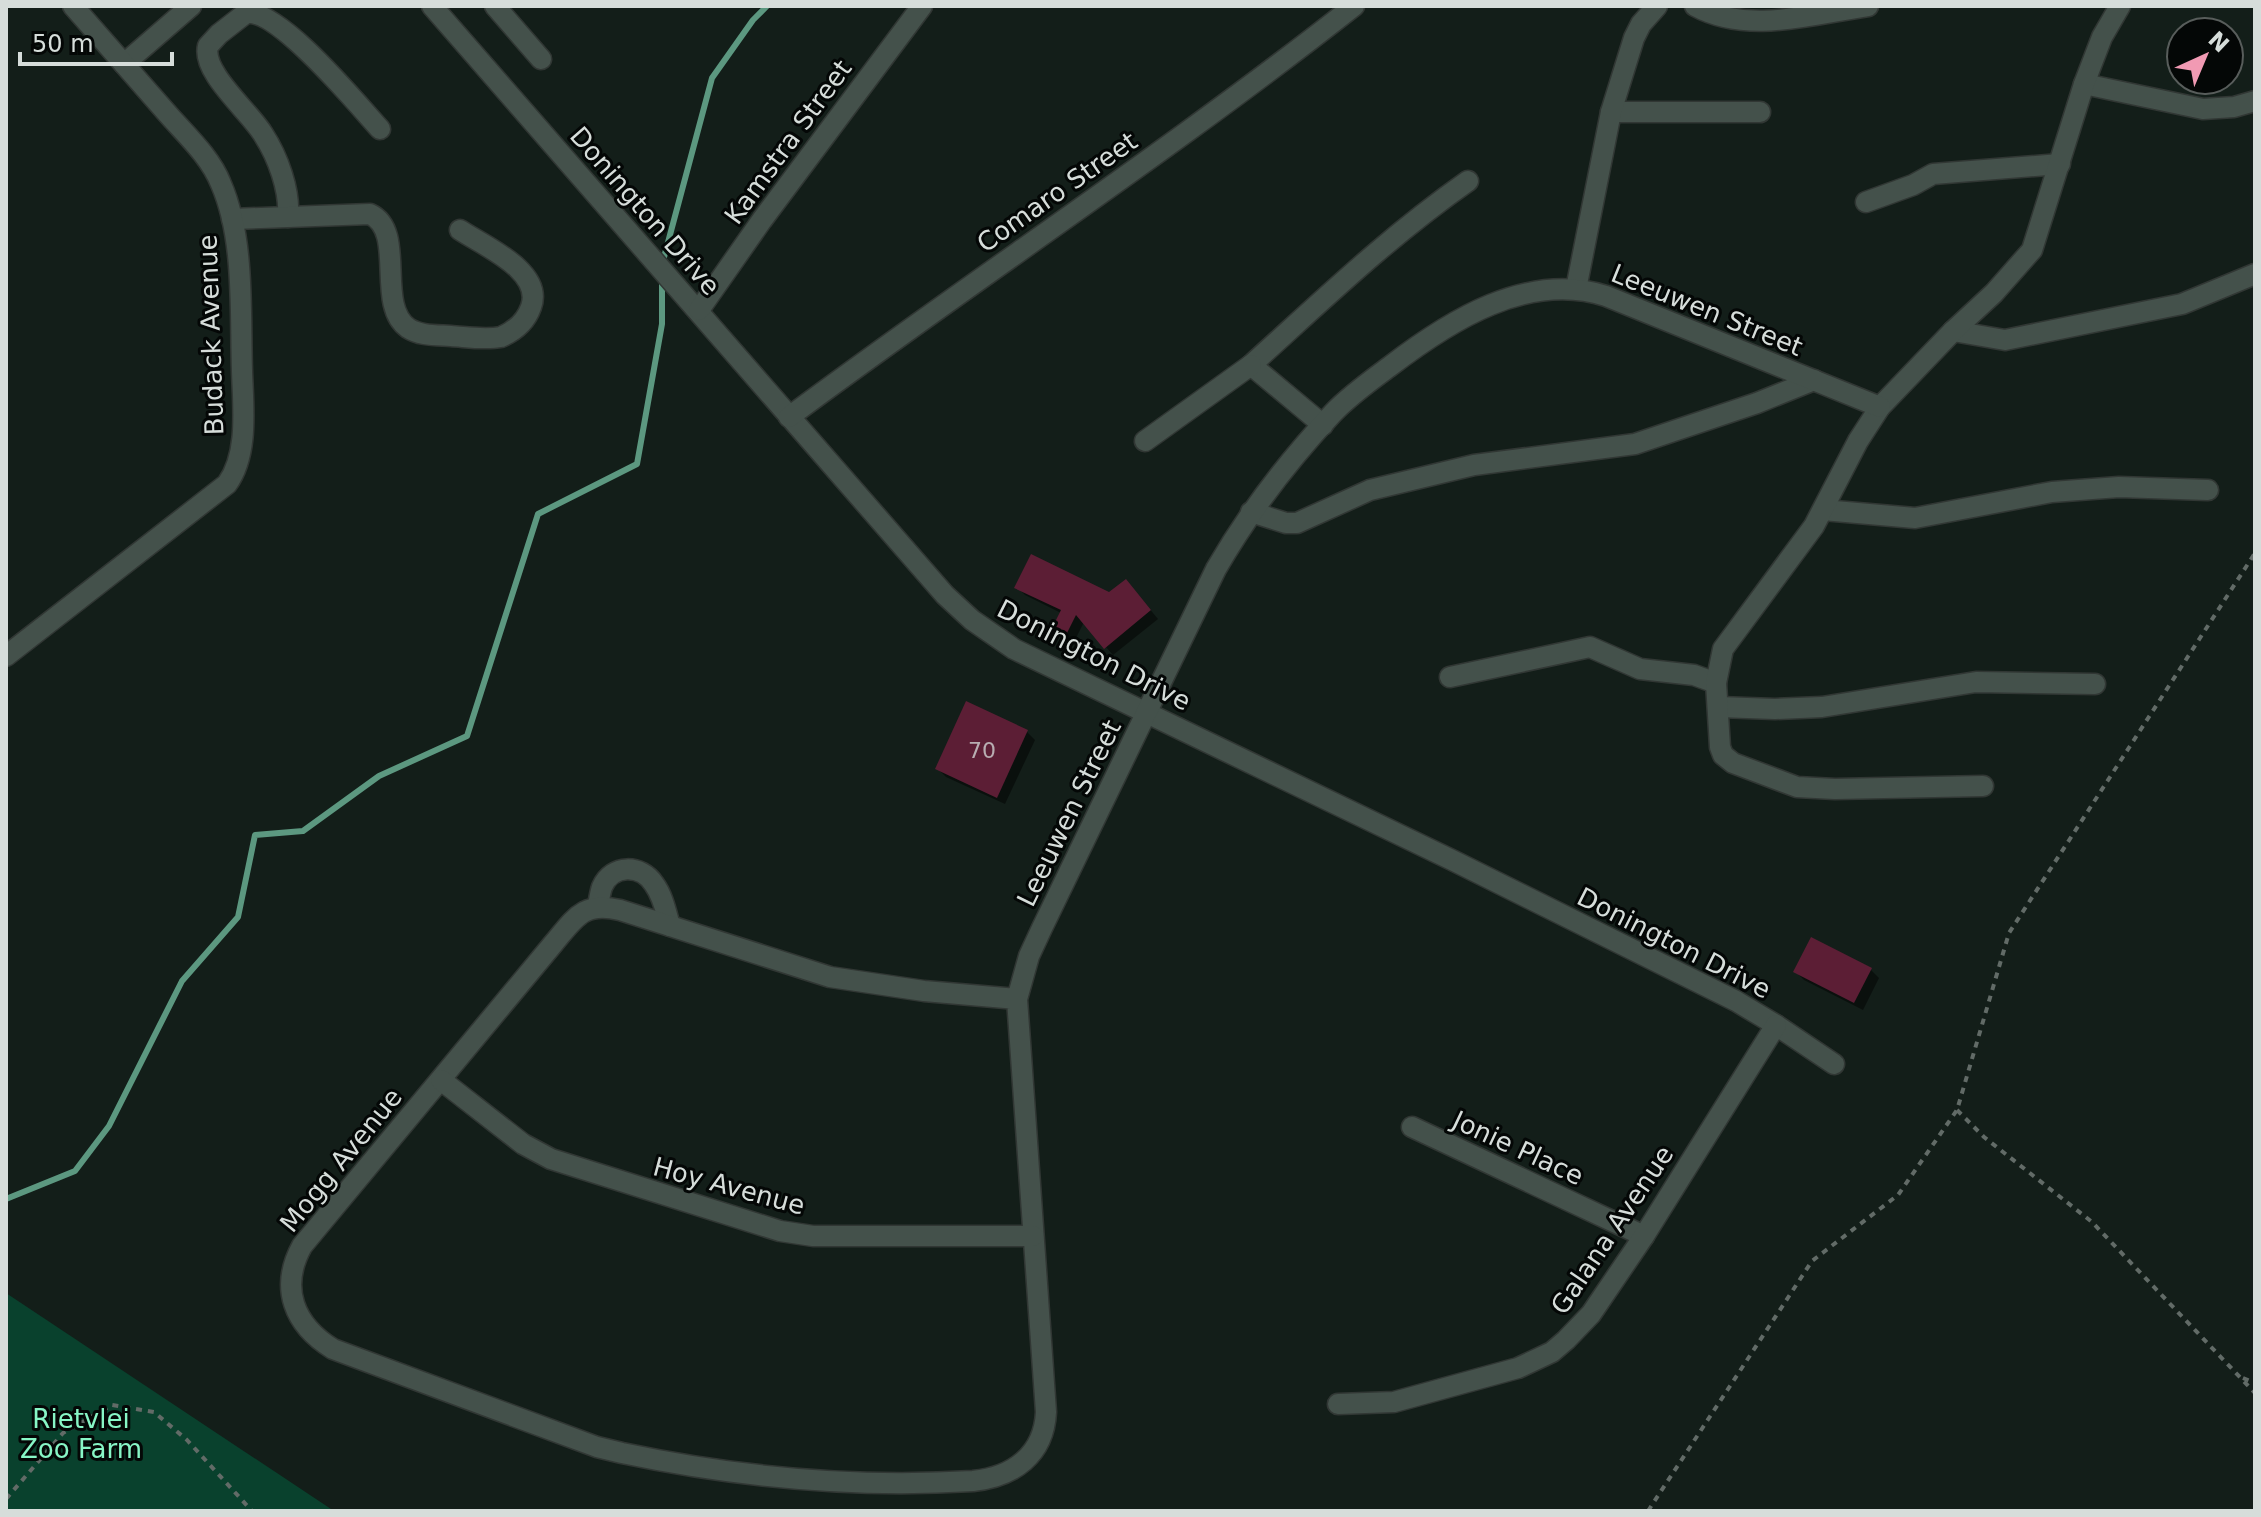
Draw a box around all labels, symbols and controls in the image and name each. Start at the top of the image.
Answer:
scale bar [20,16,172,66]
north arrow [2165,16,2245,96]
text: N [2203,27,2234,57]
text: 50 m [32,30,94,58]
street label: Kamstra Street [718,54,858,230]
street label: Donington Drive [564,121,726,301]
street label: Comaro Street [971,126,1143,258]
street label: Budack Avenue [193,234,229,436]
street label: Leeuwen Street [1607,258,1807,362]
street label: Donington Drive [992,593,1196,717]
street label: Leeuwen Street [1011,715,1127,911]
house number: 70 [968,738,996,763]
street label: Donington Drive [1572,881,1776,1005]
street label: Mogg Avenue [274,1082,408,1238]
street label: Jonie Place [1446,1104,1588,1191]
street label: Galana Avenue [1545,1140,1679,1320]
street label: Hoy Avenue [650,1151,808,1221]
park label: Rietvlei Zoo Farm [20,1404,142,1464]

